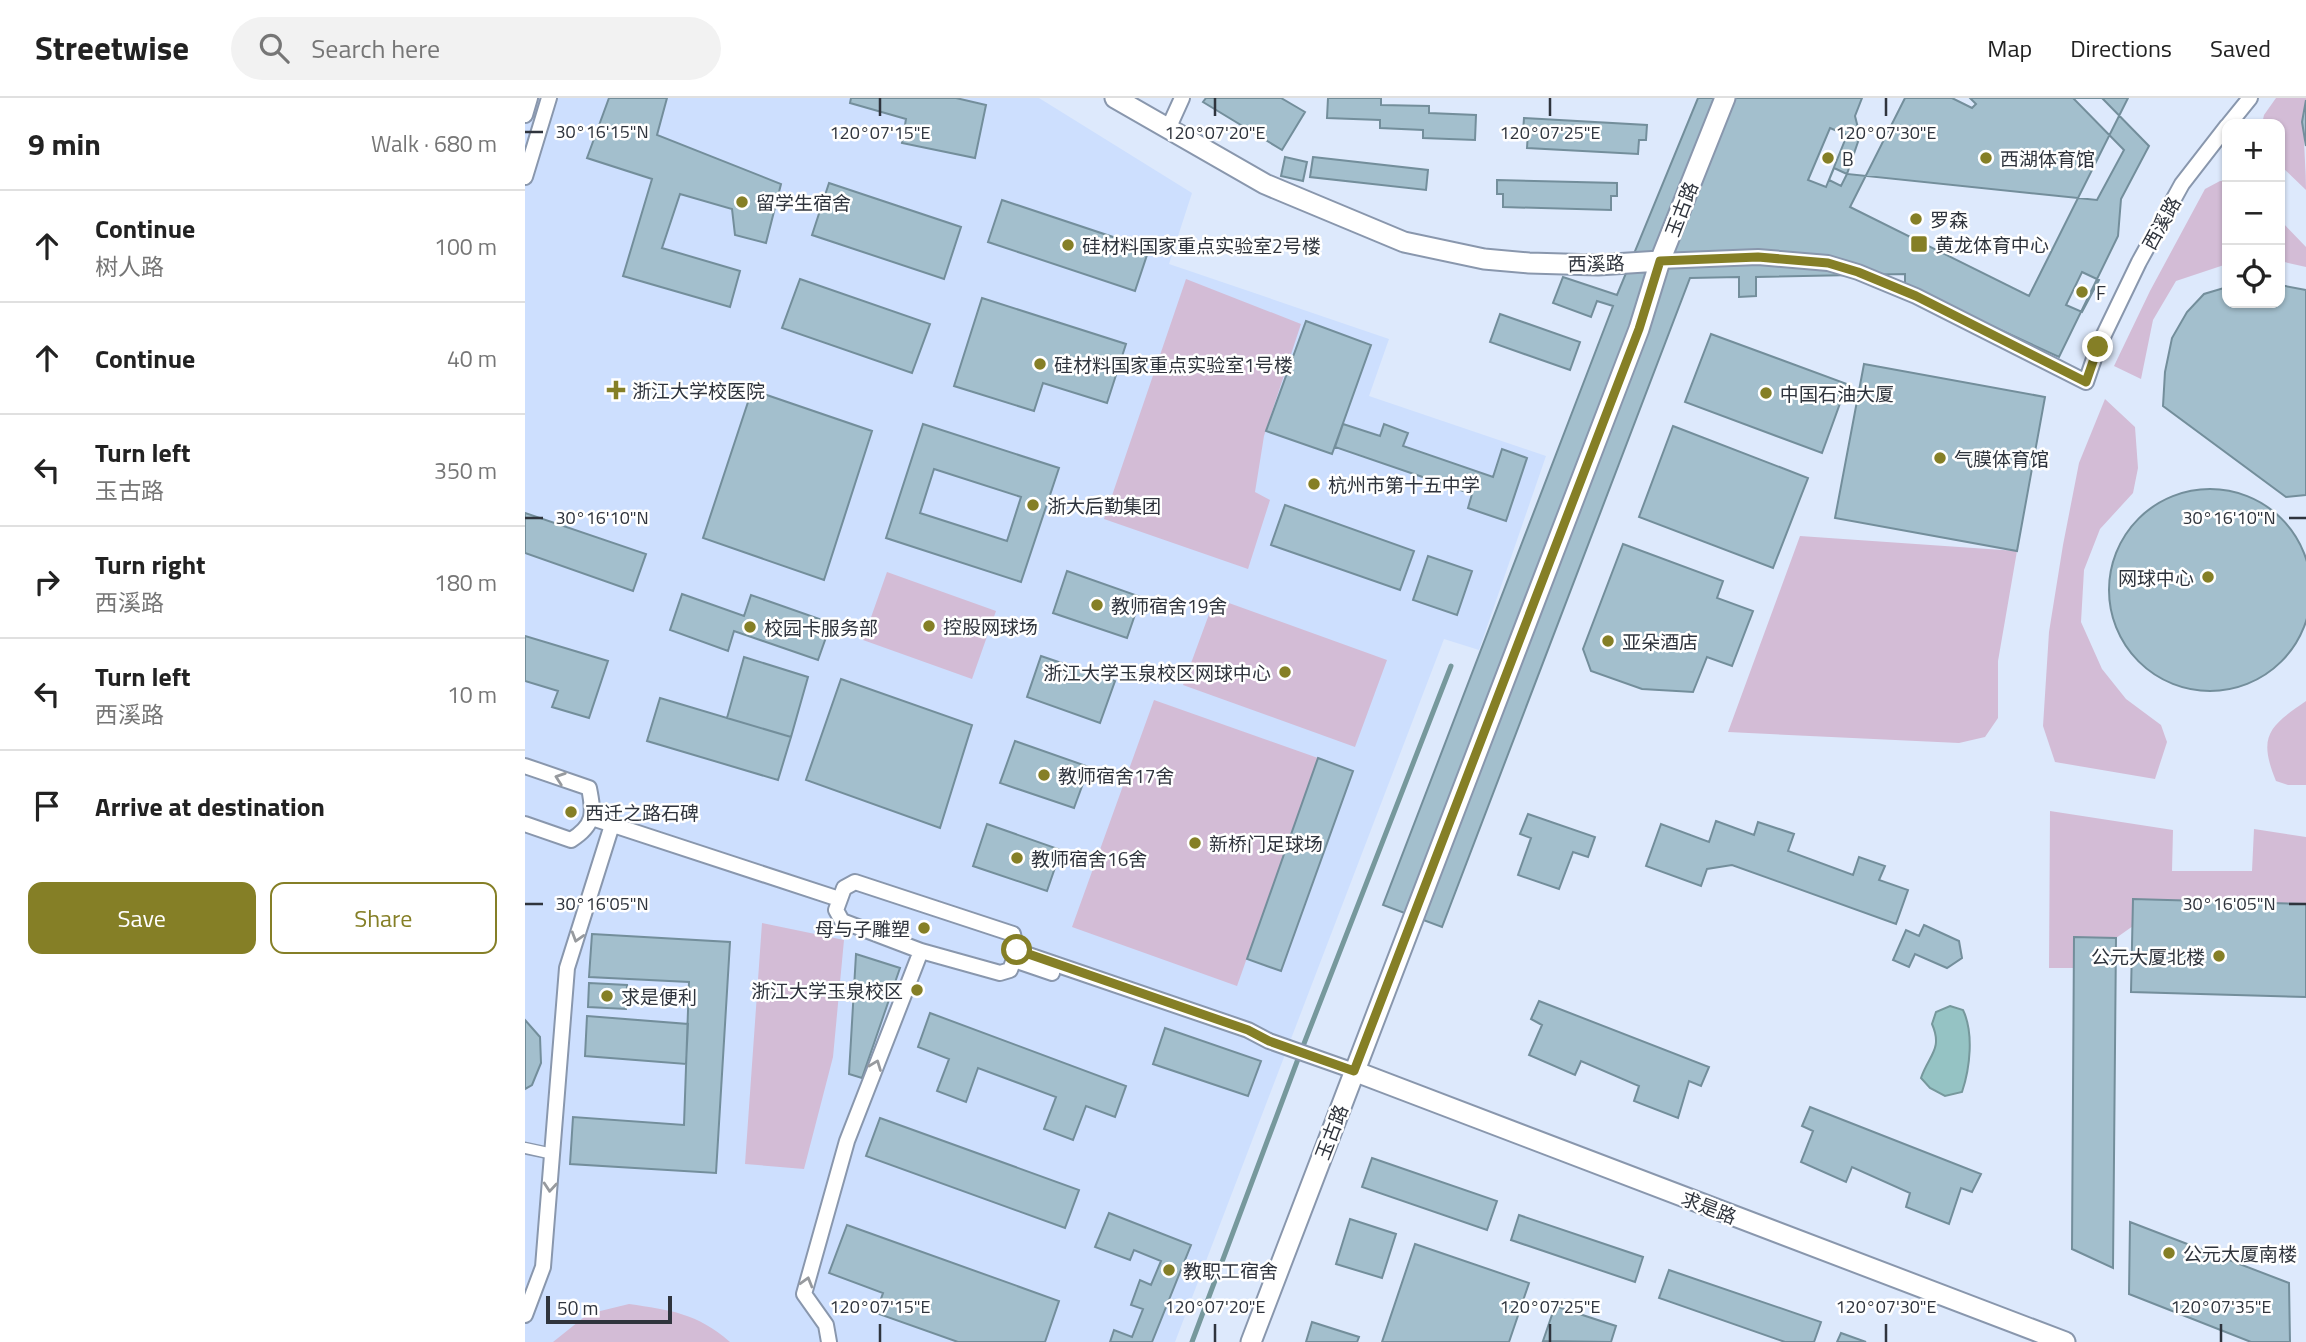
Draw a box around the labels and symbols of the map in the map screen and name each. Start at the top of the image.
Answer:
text: 30°16'15"N [555,118,649,145]
text: 120°07'15"E [829,119,931,146]
text: 120°07'20"E [1164,119,1266,146]
text: 120°07'25"E [1499,119,1601,146]
text: 120°07'30"E [1835,119,1937,146]
place label: B [1842,144,1854,173]
place label: 西湖体育馆 [2000,144,2095,173]
marker: B [1820,150,1836,166]
marker: 西湖体育馆 [1978,150,1994,166]
street label: 玉古路 [1657,177,1705,241]
place label: 留学生宿舍 [756,188,851,217]
street label: 西溪路 [2134,191,2188,255]
marker: 留学生宿舍 [734,194,750,210]
place label: 罗森 [1930,205,1968,234]
marker: 罗森 [1908,211,1924,227]
place label: 黄龙体育中心 [1935,230,2049,259]
place label: 硅材料国家重点实验室2号楼 [1082,231,1321,260]
marker: 黄龙体育中心 [1909,234,1929,254]
marker: 硅材料国家重点实验室2号楼 [1060,237,1076,253]
street label: 西溪路 [1567,248,1625,278]
place label: F [2096,278,2106,307]
marker: F [2074,284,2090,300]
route end [2082,331,2113,362]
place label: 硅材料国家重点实验室1号楼 [1054,350,1293,379]
marker: 硅材料国家重点实验室1号楼 [1032,356,1048,372]
place label: 浙江大学校医院 [632,376,765,405]
place label: 中国石油大厦 [1780,379,1894,408]
marker: 浙江大学校医院 [606,380,626,400]
marker: 中国石油大厦 [1758,385,1774,401]
place label: 气膜体育馆 [1954,444,2049,473]
marker: 气膜体育馆 [1932,450,1948,466]
place label: 杭州市第十五中学 [1328,470,1480,499]
marker: 杭州市第十五中学 [1306,476,1322,492]
place label: 浙大后勤集团 [1047,491,1161,520]
marker: 浙大后勤集团 [1025,497,1041,513]
text: 30°16'10"N [555,504,649,531]
text: 30°16'10"N [2182,504,2276,531]
place label: 网球中心 [2118,563,2194,592]
marker: 网球中心 [2200,569,2216,585]
place label: 教师宿舍19舍 [1111,591,1227,620]
marker: 教师宿舍19舍 [1089,597,1105,613]
place label: 控股网球场 [943,612,1038,641]
place label: 校园卡服务部 [764,613,878,642]
marker: 控股网球场 [921,618,937,634]
marker: 校园卡服务部 [742,619,758,635]
place label: 亚朵酒店 [1622,627,1698,656]
marker: 亚朵酒店 [1600,633,1616,649]
place label: 浙江大学玉泉校区网球中心 [1043,658,1271,687]
marker: 浙江大学玉泉校区网球中心 [1277,664,1293,680]
place label: 教师宿舍17舍 [1058,761,1174,790]
marker: 教师宿舍17舍 [1036,767,1052,783]
one-way arrow [555,772,567,786]
place label: 西迁之路石碑 [585,798,699,827]
marker: 西迁之路石碑 [563,804,579,820]
place label: 新桥门足球场 [1209,829,1323,858]
marker: 新桥门足球场 [1187,835,1203,851]
place label: 教师宿舍16舍 [1031,844,1147,873]
marker: 教师宿舍16舍 [1009,850,1025,866]
text: 30°16'05"N [555,890,649,917]
text: 30°16'05"N [2182,890,2276,917]
place label: 母与子雕塑 [815,914,910,943]
marker: 母与子雕塑 [916,920,932,936]
one-way arrow [570,930,585,942]
route start [1001,934,1032,965]
place label: 公元大厦北楼 [2091,942,2205,971]
marker: 公元大厦北楼 [2211,948,2227,964]
place label: 浙江大学玉泉校区 [751,976,903,1005]
place label: 求是便利 [621,982,697,1011]
marker: 浙江大学玉泉校区 [909,982,925,998]
marker: 求是便利 [599,988,615,1004]
one-way arrow [868,1060,882,1072]
street label: 玉古路 [1307,1100,1355,1164]
one-way arrow [543,1181,558,1192]
street label: 求是路 [1677,1183,1741,1231]
place label: 公元大厦南楼 [2183,1239,2297,1268]
marker: 公元大厦南楼 [2161,1245,2177,1261]
place label: 教职工宿舍 [1183,1256,1278,1285]
marker: 教职工宿舍 [1161,1262,1177,1278]
one-way arrow [799,1276,814,1288]
scale bar [546,1293,672,1325]
text: 120°07'15"E [829,1293,931,1320]
text: 120°07'20"E [1164,1293,1266,1320]
text: 120°07'25"E [1499,1293,1601,1320]
text: 120°07'30"E [1835,1293,1937,1320]
text: 120°07'35"E [2170,1293,2272,1320]

